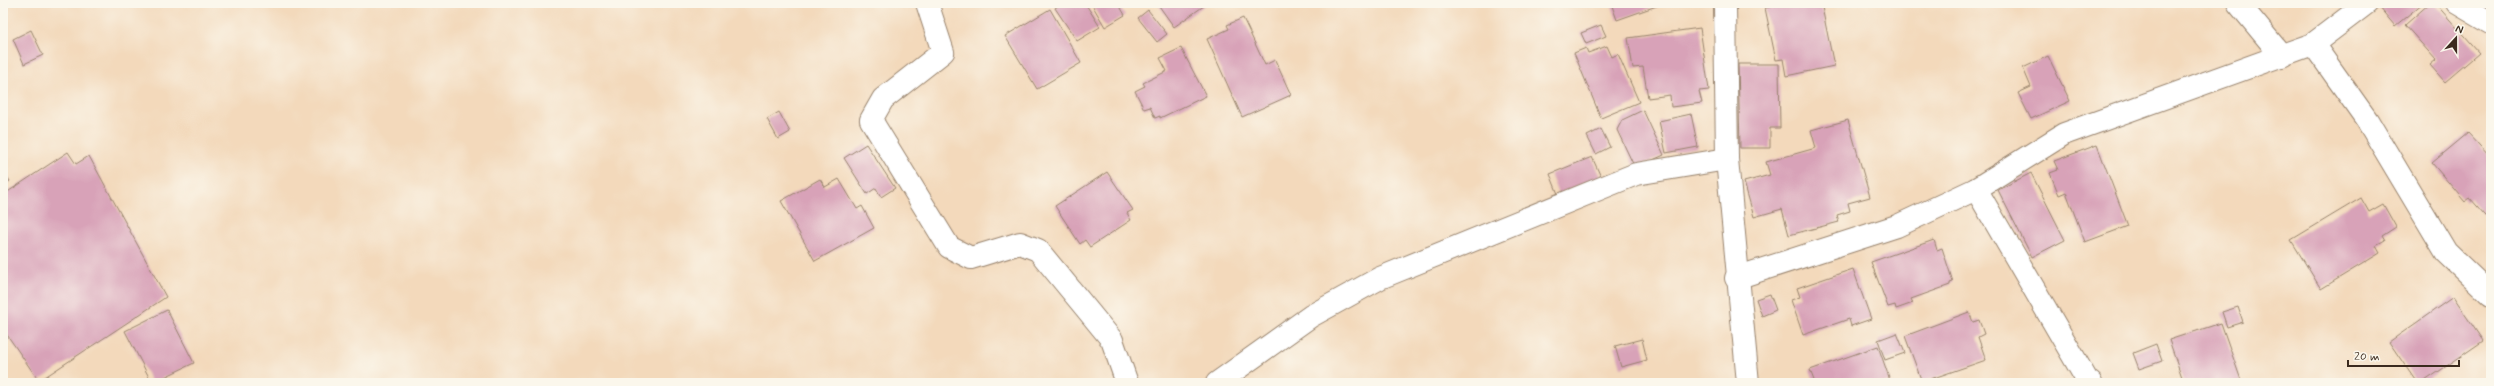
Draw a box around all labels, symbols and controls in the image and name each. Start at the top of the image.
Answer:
north arrow [2436,18,2476,58]
text: N [2453,22,2465,37]
scale bar [2348,342,2459,368]
text: 20 m [2354,349,2380,365]

